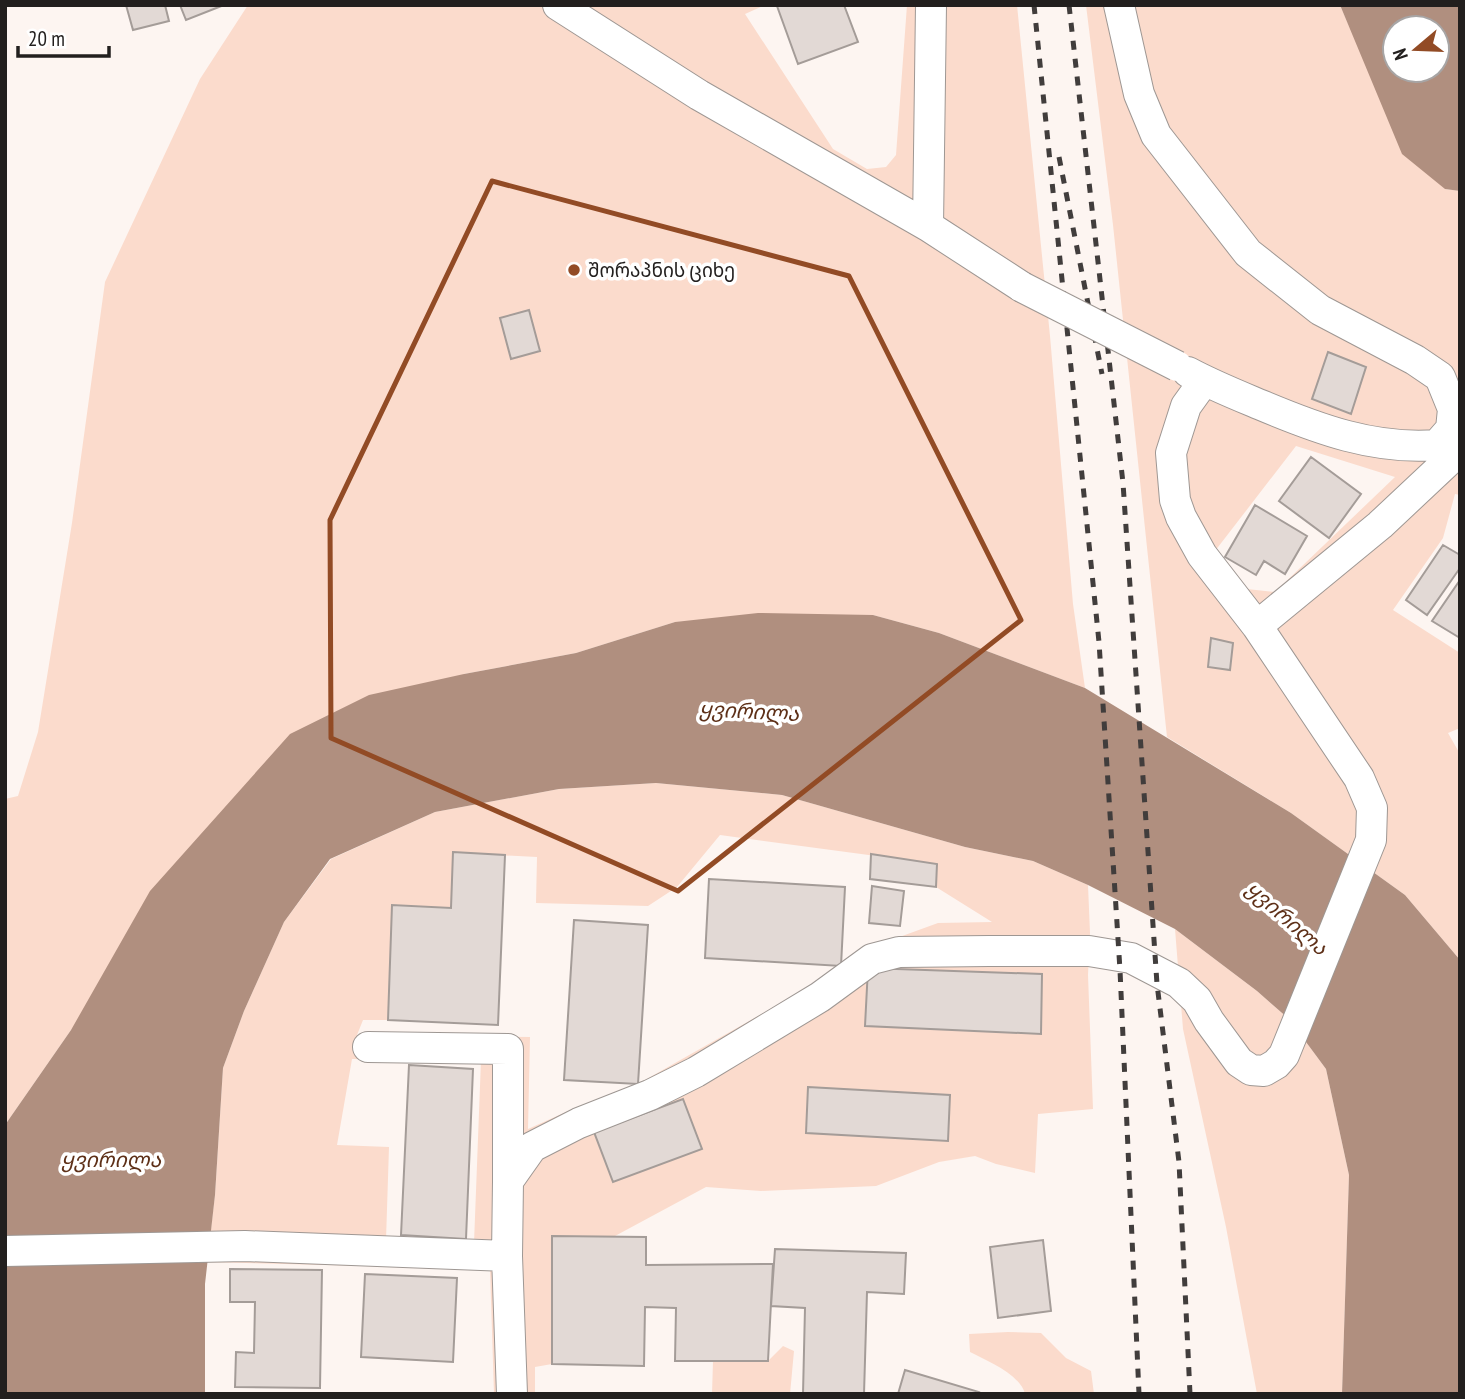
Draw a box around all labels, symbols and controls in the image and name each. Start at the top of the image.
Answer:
scale bar [18,14,108,58]
north arrow [1381,14,1451,84]
text: 20 m [28,25,65,52]
text: N [1387,46,1413,63]
place label: შორაპნის ციხე [588,258,735,282]
marker: შორაპნის ციხე [566,262,582,278]
water label: ყვირილა [698,695,800,727]
water label: ყვირილა [1240,875,1334,961]
water label: ყვირილა [61,1146,161,1173]

